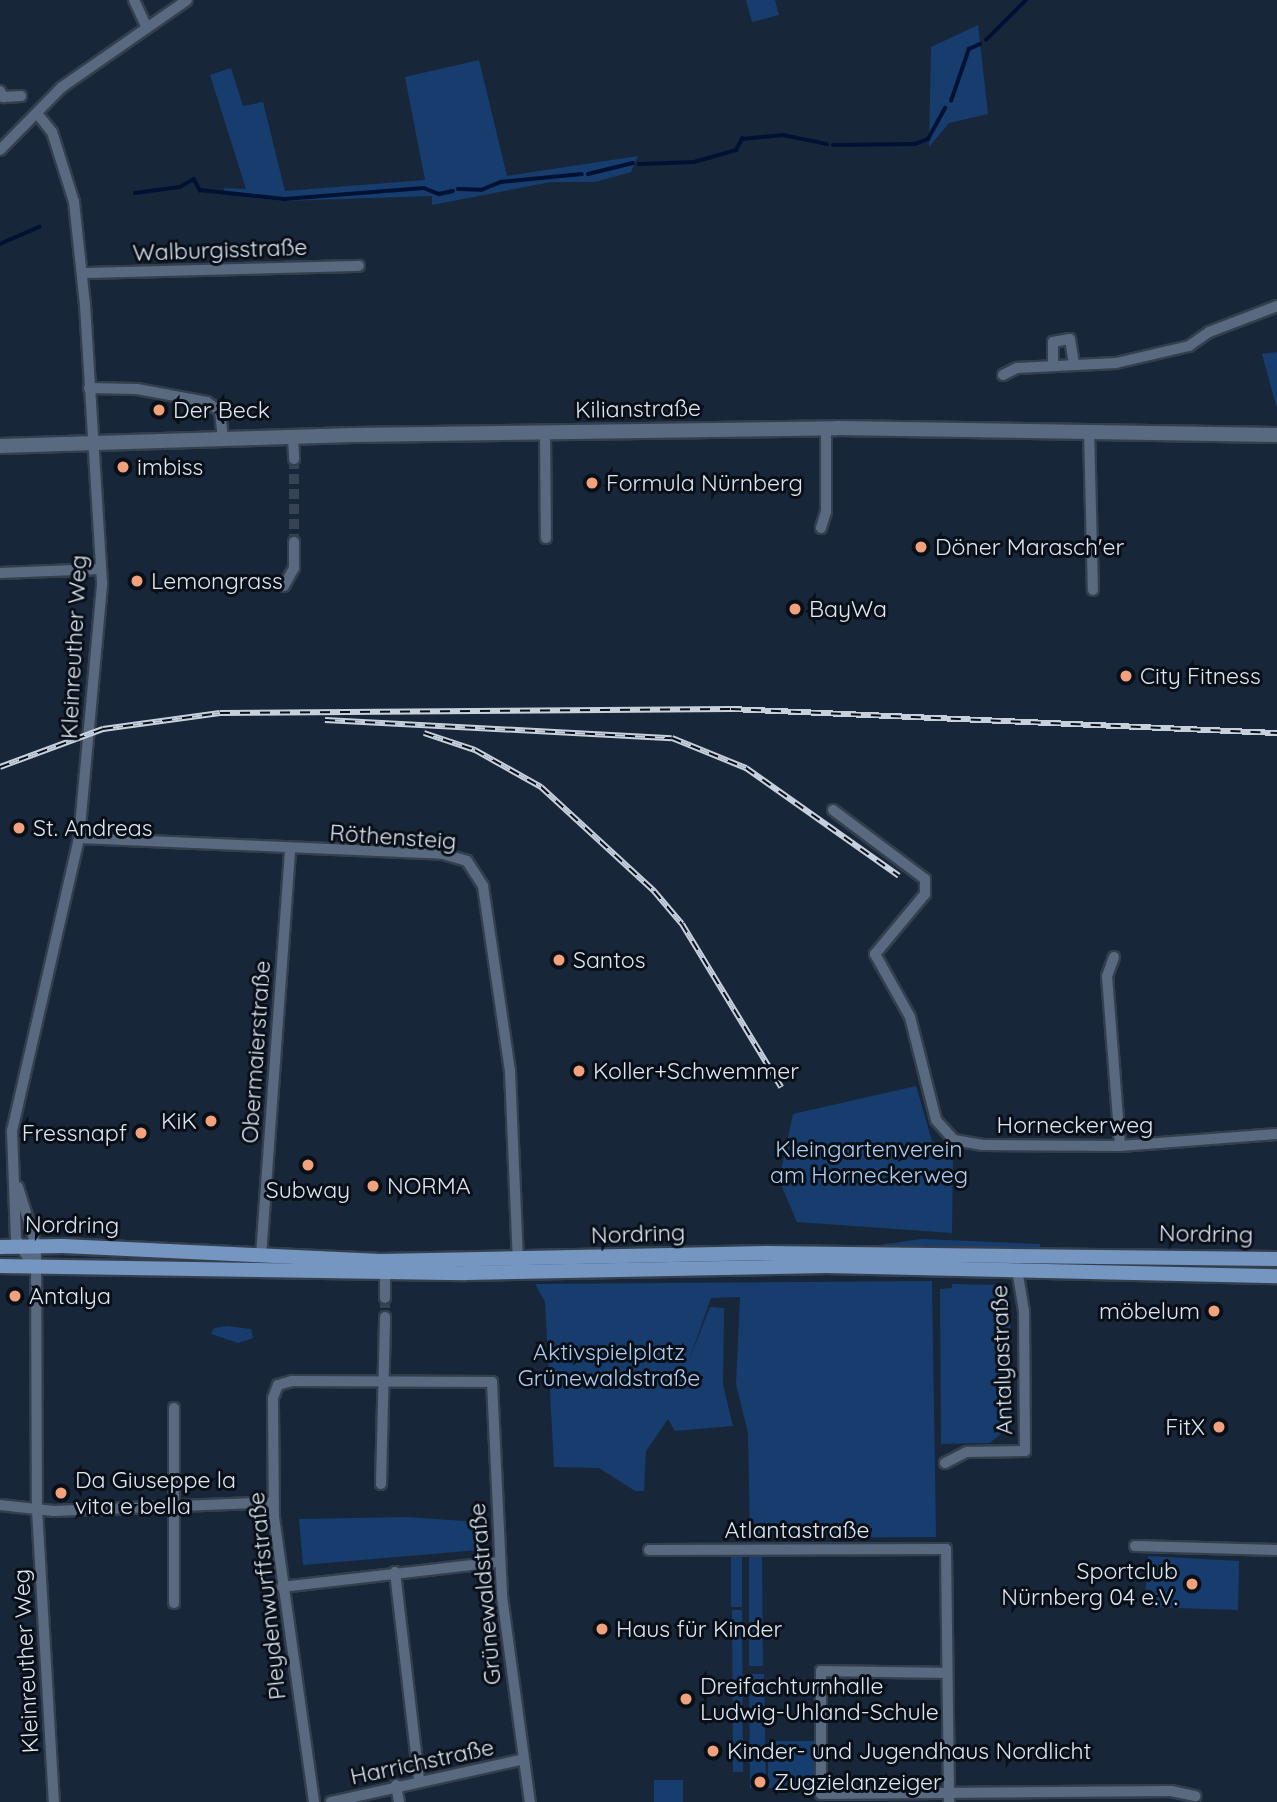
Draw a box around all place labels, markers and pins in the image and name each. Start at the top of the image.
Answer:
place label: Der Beck [173,396,270,424]
marker: Der Beck [151,402,167,418]
place label: imbiss [137,453,203,481]
marker: imbiss [115,459,131,475]
place label: Formula Nürnberg [606,469,803,497]
marker: Formula Nürnberg [584,475,600,491]
place label: Döner Marasch'er [935,533,1124,561]
marker: Döner Marasch'er [913,539,929,555]
place label: Lemongrass [151,567,283,595]
marker: Lemongrass [129,573,145,589]
place label: BayWa [809,595,887,623]
marker: BayWa [787,601,803,617]
place label: City Fitness [1140,662,1261,690]
marker: City Fitness [1118,668,1134,684]
place label: St. Andreas [33,814,152,842]
marker: St. Andreas [11,820,27,836]
place label: Santos [573,946,646,974]
marker: Santos [551,952,567,968]
place label: Koller+Schwemmer [593,1057,799,1085]
marker: Koller+Schwemmer [571,1063,587,1079]
place label: KiK [161,1107,197,1135]
marker: KiK [203,1113,219,1129]
place label: Fressnapf [22,1119,127,1147]
marker: Fressnapf [133,1125,149,1141]
marker: Subway [300,1157,316,1173]
place label: NORMA [387,1172,471,1200]
place label: Subway [266,1176,350,1204]
marker: NORMA [365,1178,381,1194]
place label: Antalya [29,1282,111,1310]
marker: Antalya [7,1288,23,1304]
place label: möbelum [1099,1297,1200,1325]
marker: möbelum [1206,1303,1222,1319]
place label: FitX [1165,1413,1205,1441]
marker: FitX [1211,1419,1227,1435]
place label: Da Giuseppe la vita e bella [75,1466,236,1520]
marker: Da Giuseppe la vita e bella [53,1485,69,1501]
place label: Sportclub Nürnberg 04 e.V. [1001,1557,1178,1611]
marker: Sportclub Nürnberg 04 e.V. [1184,1576,1200,1592]
place label: Haus für Kinder [616,1615,782,1643]
marker: Haus für Kinder [594,1621,610,1637]
place label: Dreifachturnhalle Ludwig-Uhland-Schule [700,1672,939,1726]
marker: Dreifachturnhalle Ludwig-Uhland-Schule [678,1691,694,1707]
place label: Kinder- und Jugendhaus Nordlicht [727,1737,1091,1765]
marker: Kinder- und Jugendhaus Nordlicht [705,1743,721,1759]
place label: Zugzielanzeiger [774,1768,942,1796]
marker: Zugzielanzeiger [752,1774,768,1790]

